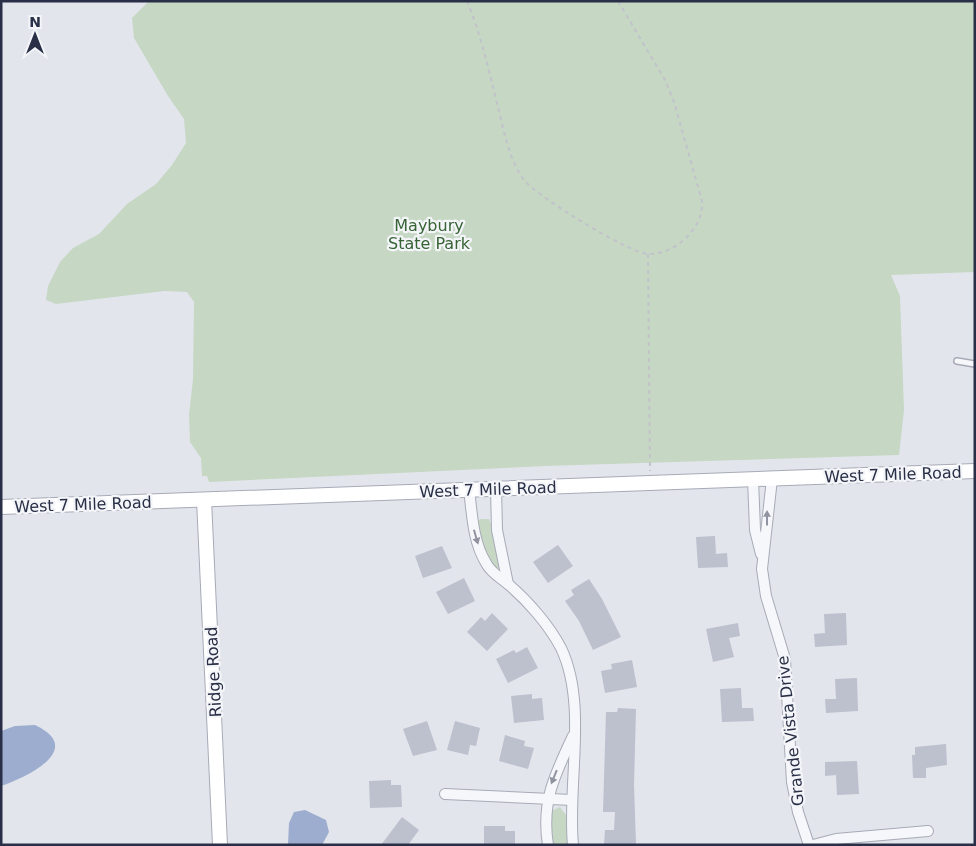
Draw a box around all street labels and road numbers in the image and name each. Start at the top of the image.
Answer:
street label: West 7 Mile Road [824,463,962,486]
street label: West 7 Mile Road [419,478,557,501]
street label: West 7 Mile Road [14,493,152,516]
street label: Ridge Road [202,626,225,718]
street label: Grande Vista Drive [773,655,808,807]

